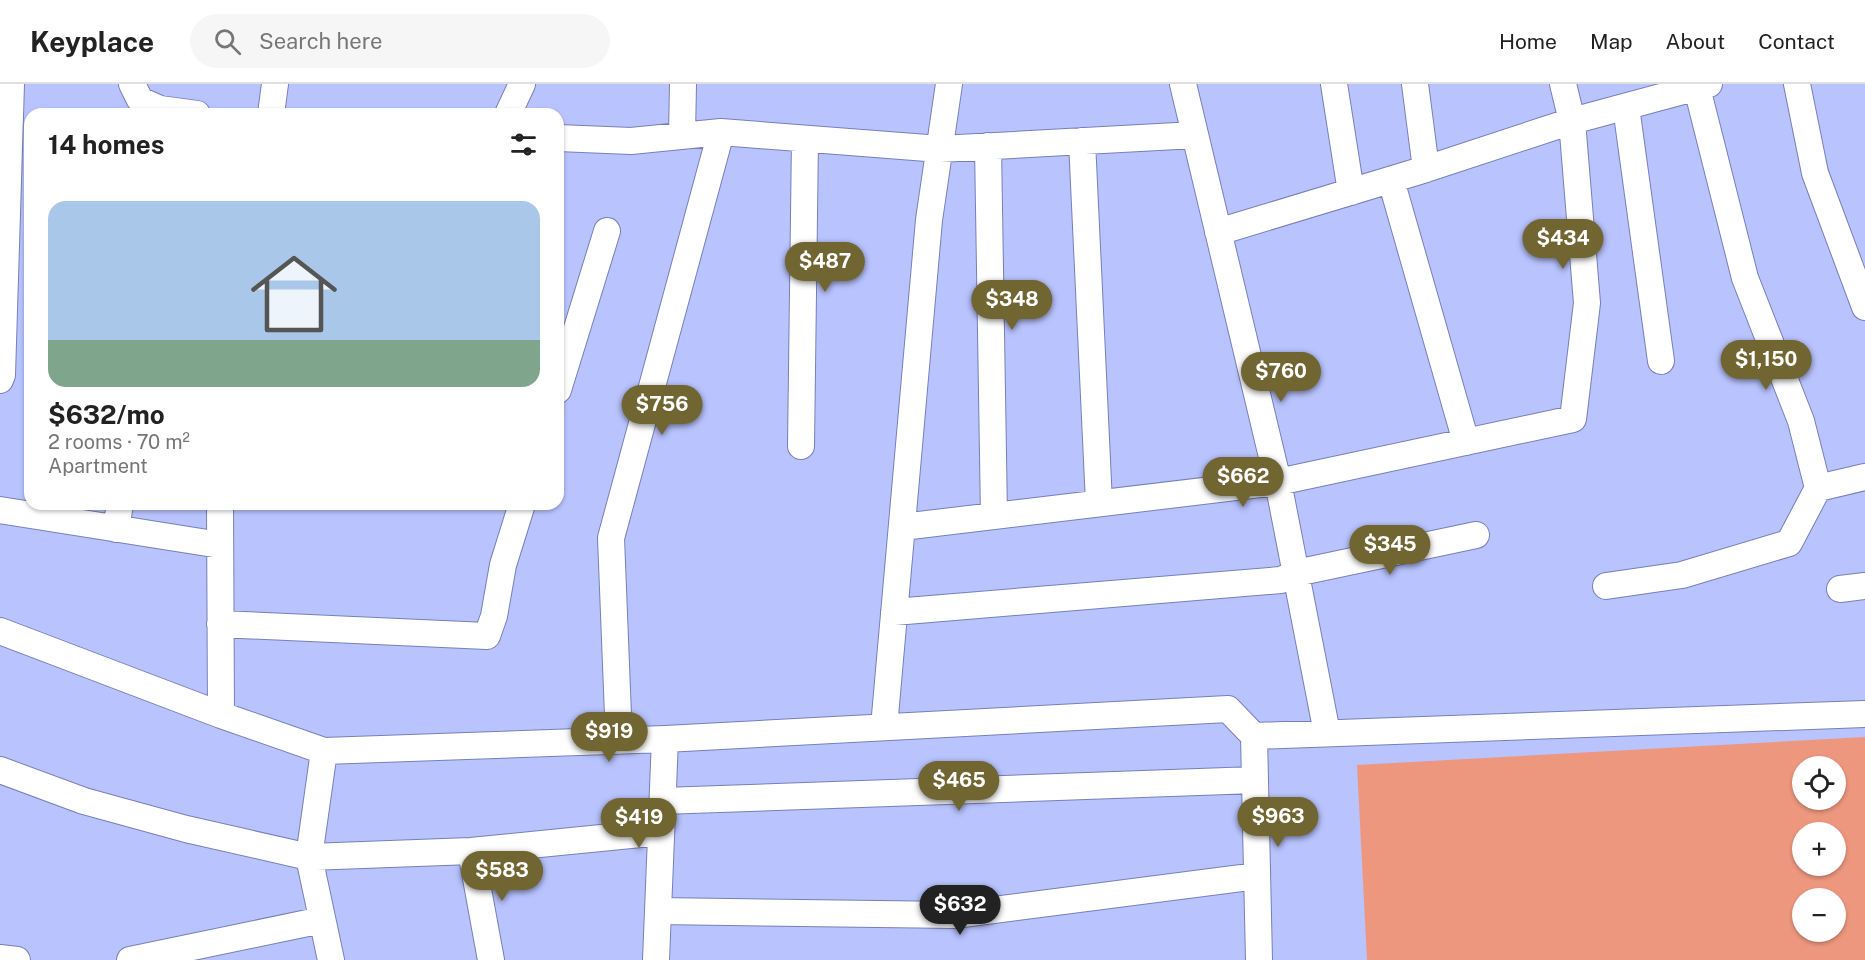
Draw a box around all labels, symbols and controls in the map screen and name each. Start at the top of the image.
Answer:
search box [190,14,610,68]
text: Keyplace [30,25,154,58]
icon: search [211,25,244,58]
text: Search here [259,28,383,54]
text: Home [1499,29,1557,54]
text: Map [1590,29,1633,54]
text: About [1666,29,1725,54]
text: Contact [1758,29,1835,54]
icon: filters [507,128,540,161]
text: 14 homes [48,129,164,160]
pin: $434 [1527,219,1599,270]
text: $434 [1536,226,1590,250]
icon: home [240,240,348,348]
pin: $487 [789,242,861,293]
text: $487 [799,249,851,273]
pin: $348 [976,280,1048,331]
text: $348 [985,287,1039,311]
pin: $1,150 [1717,340,1815,391]
text: $1,150 [1735,347,1797,371]
pin: $760 [1245,352,1317,403]
text: $760 [1255,359,1307,383]
pin: $756 [626,385,698,436]
text: $756 [636,392,688,416]
text: $632/mo [48,399,165,430]
text: 2 rooms · 70 m² [48,430,190,454]
text: Apartment [48,454,148,478]
pin: $662 [1207,457,1279,508]
text: $662 [1217,464,1269,488]
pin: $345 [1354,525,1426,576]
text: $345 [1363,532,1417,556]
pin: $919 [573,712,645,763]
text: $919 [585,719,633,743]
map controls [1792,756,1846,942]
button: locate [1792,756,1846,810]
pin: $465 [923,761,995,812]
text: $465 [932,768,986,792]
pin: $963 [1242,797,1314,848]
pin: $419 [603,798,675,849]
text: $963 [1251,804,1305,828]
text: $419 [615,805,663,829]
button: + [1792,822,1846,876]
pin: $583 [466,851,538,902]
text: $583 [475,858,529,882]
pin: $632 [924,885,996,936]
button: − [1792,888,1846,942]
text: $632 [934,892,986,916]

